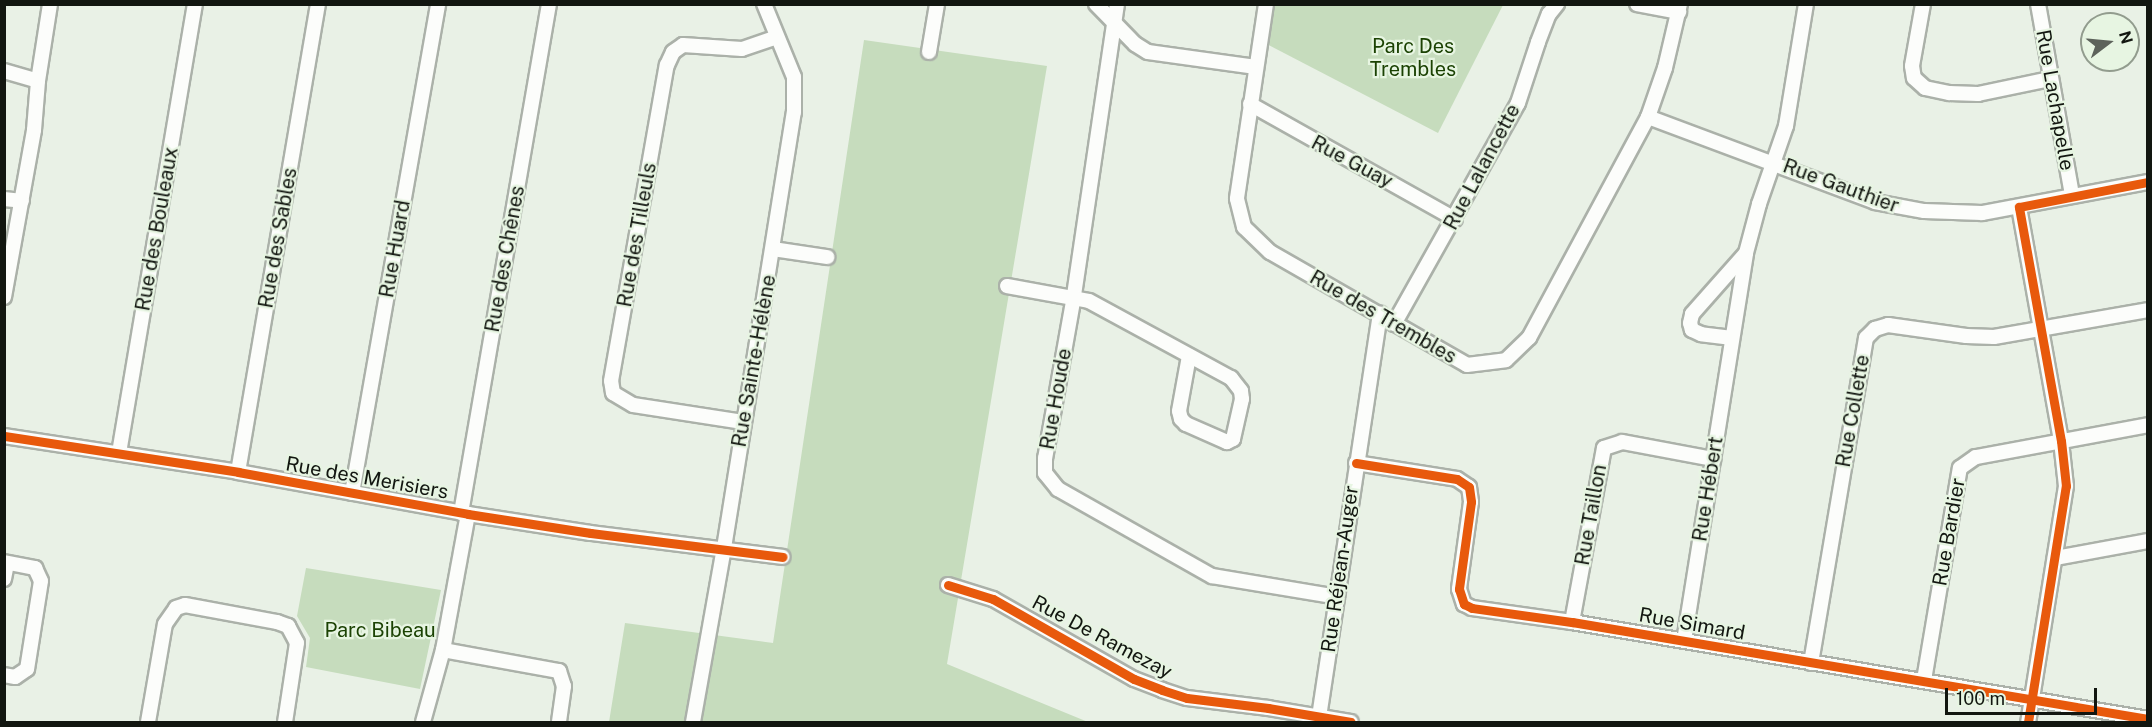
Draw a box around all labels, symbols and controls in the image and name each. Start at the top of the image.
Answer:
north arrow [2080,12,2140,72]
street label: Rue Lachapelle [2031,28,2079,172]
text: N [2115,29,2137,46]
park label: Parc Des Trembles [1370,35,1456,82]
street label: Rue Lalancette [1439,100,1525,234]
street label: Rue Guay [1307,131,1397,193]
street label: Rue des Bouleaux [131,145,183,313]
street label: Rue Gauthier [1780,154,1902,218]
street label: Rue des Tilleuls [612,161,662,309]
street label: Rue des Sables [254,166,302,310]
street label: Rue des Chênes [480,184,530,334]
street label: Rue Huard [375,198,415,300]
street label: Rue des Trembles [1305,265,1461,369]
street label: Rue Sainte-Hélène [727,273,781,449]
street label: Rue Houde [1035,346,1077,452]
street label: Rue Collette [1831,353,1875,469]
street label: Rue Hébert [1688,435,1728,543]
street label: Rue des Merisiers [284,452,450,504]
street label: Rue Taillon [1570,463,1612,567]
street label: Rue Bardier [1928,476,1970,588]
street label: Rue Réjean-Auger [1316,484,1364,654]
street label: Rue De Ramezay [1028,590,1176,684]
street label: Rue Simard [1637,603,1747,645]
park label: Parc Bibeau [324,618,436,642]
scale bar [1948,676,2100,714]
text: 100 m [1956,688,2005,709]

